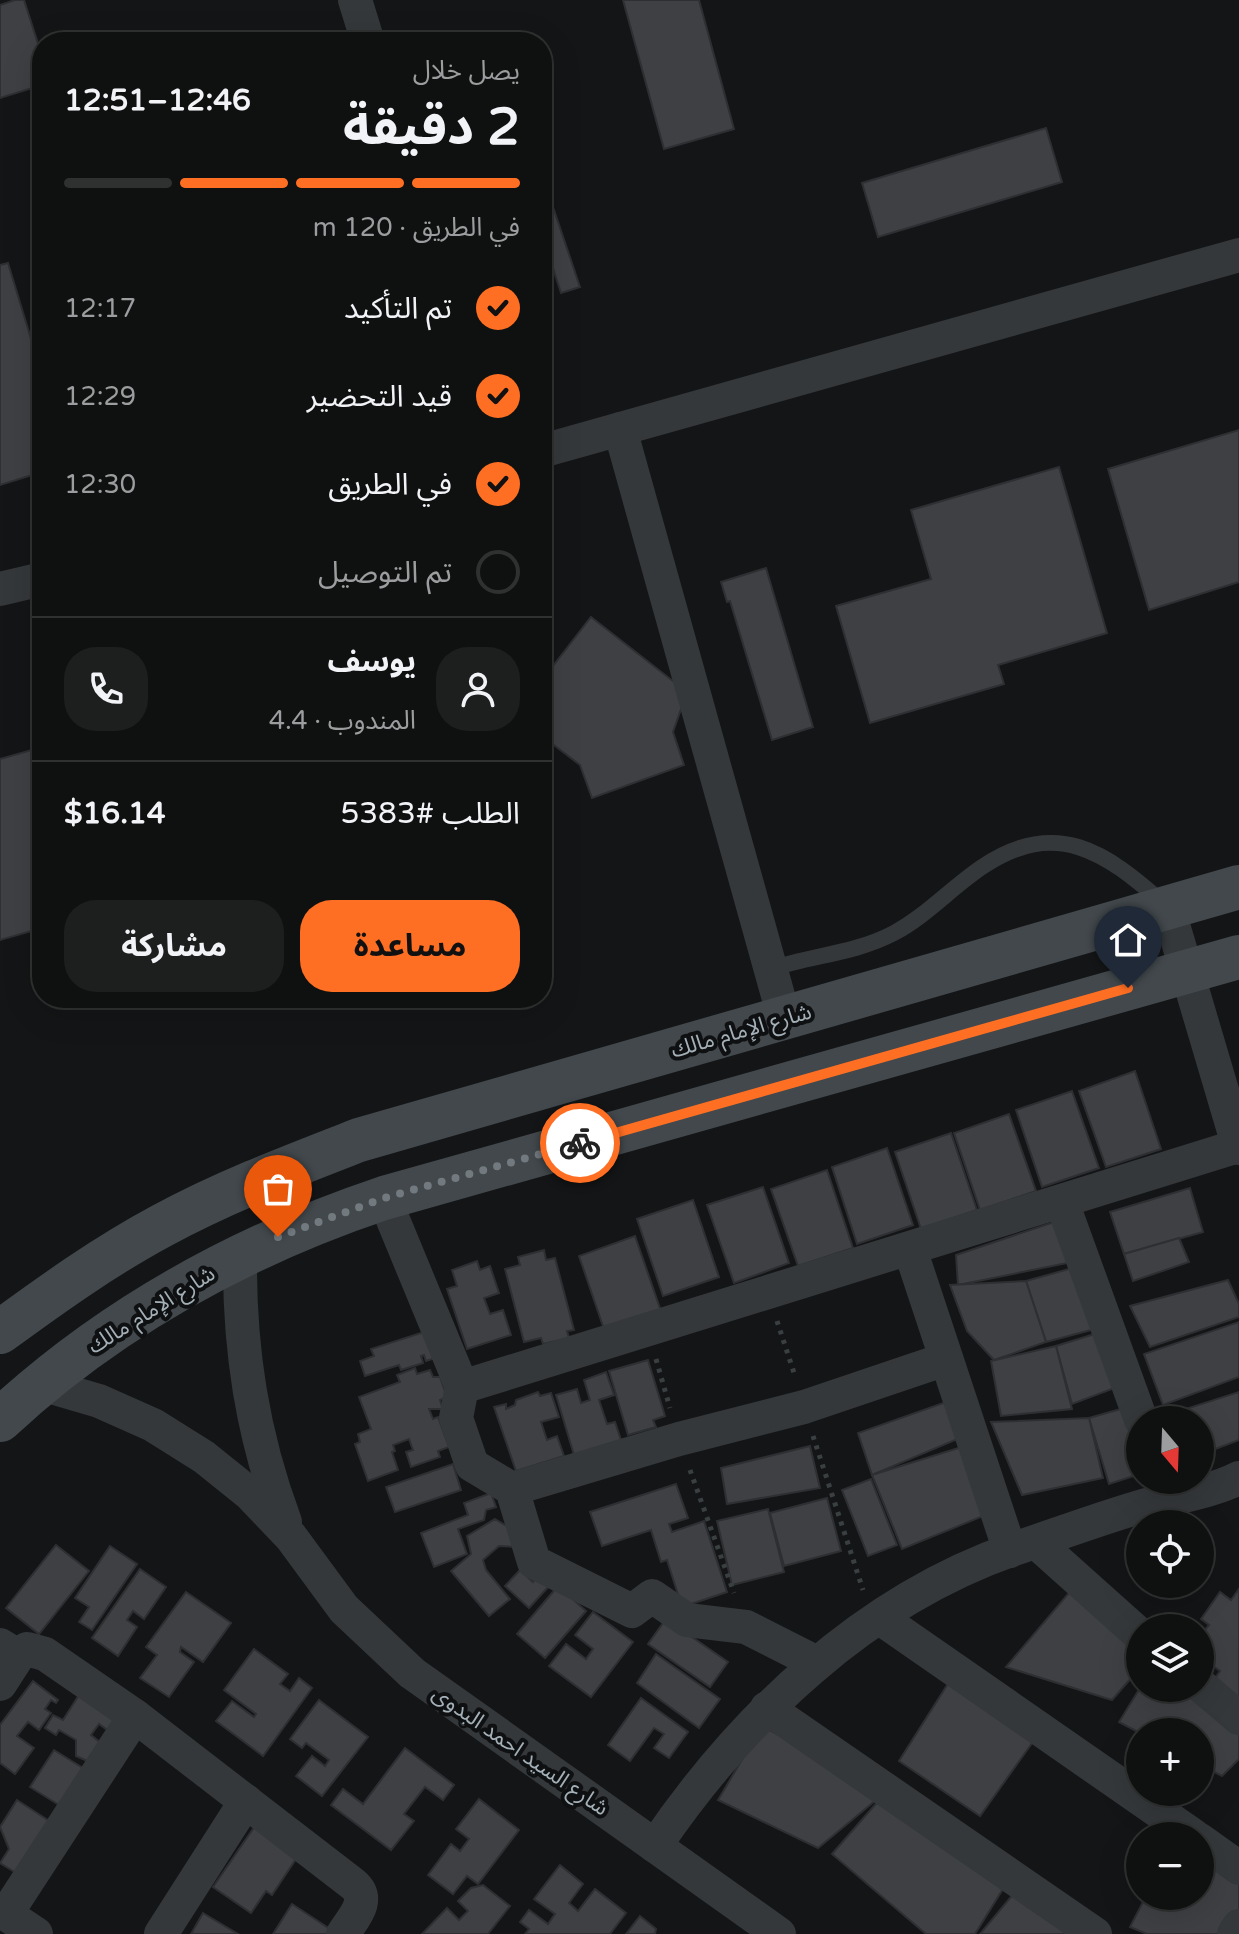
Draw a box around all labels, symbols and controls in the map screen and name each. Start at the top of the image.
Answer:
text: يصل خلال [413,55,520,86]
text: 12:46–12:51 [64,82,251,119]
text: 2 دقيقة [343,96,520,159]
text: في الطريق · 120 m [313,212,520,243]
icon: check [476,286,520,330]
text: تم التأكيد [344,290,452,327]
text: 12:17 [64,293,136,324]
icon: check [476,374,520,418]
text: قيد التحضير [307,378,452,415]
text: 12:29 [64,381,136,412]
icon: check [476,462,520,506]
text: في الطريق [328,466,452,503]
text: 12:30 [64,469,136,500]
text: تم التوصيل [318,554,452,591]
text: يوسف [328,643,416,680]
button: phone [64,647,148,731]
button: person [436,647,520,731]
text: المندوب · 4.4 [269,705,416,736]
text: $16.14 [64,795,166,832]
text: الطلب #5383 [340,795,520,832]
button: مشاركة [64,900,284,992]
button: مساعدة [300,900,520,992]
pin [1094,906,1162,988]
icon: home [1106,918,1150,962]
street label: شارع الإمام مالك [668,998,815,1066]
courier [540,1103,620,1183]
icon: bike [558,1121,602,1165]
pin [244,1155,312,1237]
icon: bag [256,1167,300,1211]
street label: شارع الإمام مالك [83,1260,221,1362]
north arrow [1126,1406,1214,1494]
map controls [1126,1406,1214,1910]
button: locate [1126,1510,1214,1598]
button: layers [1126,1614,1214,1702]
street label: شارع السيد احمد البدوى [426,1680,613,1824]
button: + [1126,1718,1214,1806]
button: − [1126,1822,1214,1910]

